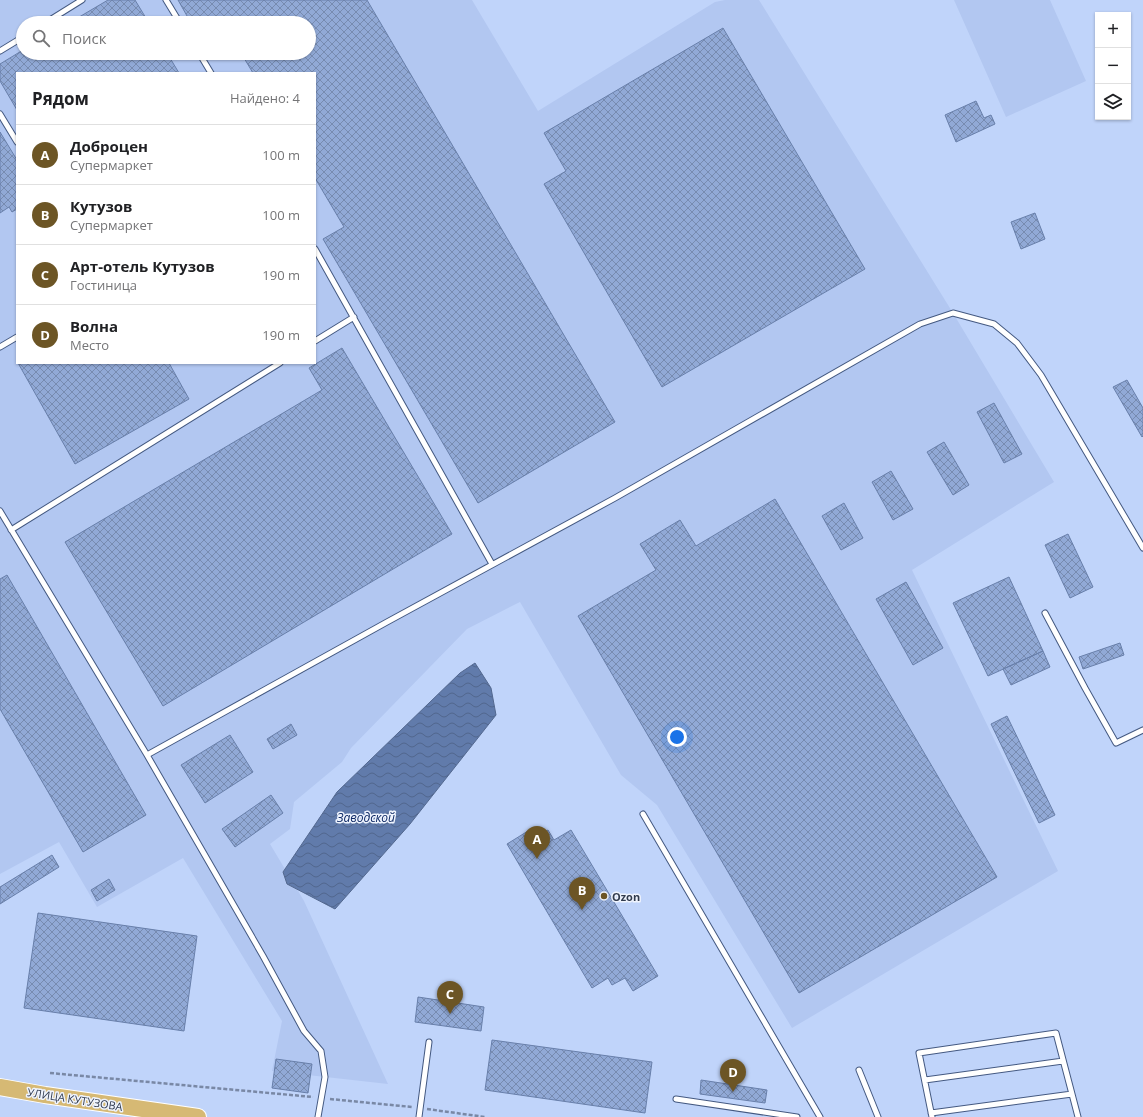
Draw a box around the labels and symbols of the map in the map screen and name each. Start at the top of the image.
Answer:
your location [667,727,687,747]
water label: Заводской [336,809,395,826]
pin: A [524,826,550,859]
pin: B [569,877,595,910]
place label: Ozon [612,889,640,904]
marker: Ozon [599,891,609,901]
pin: C [437,981,463,1014]
pin: D [720,1059,746,1092]
street label: УЛИЦА КУТУЗОВА [26,1084,124,1114]

